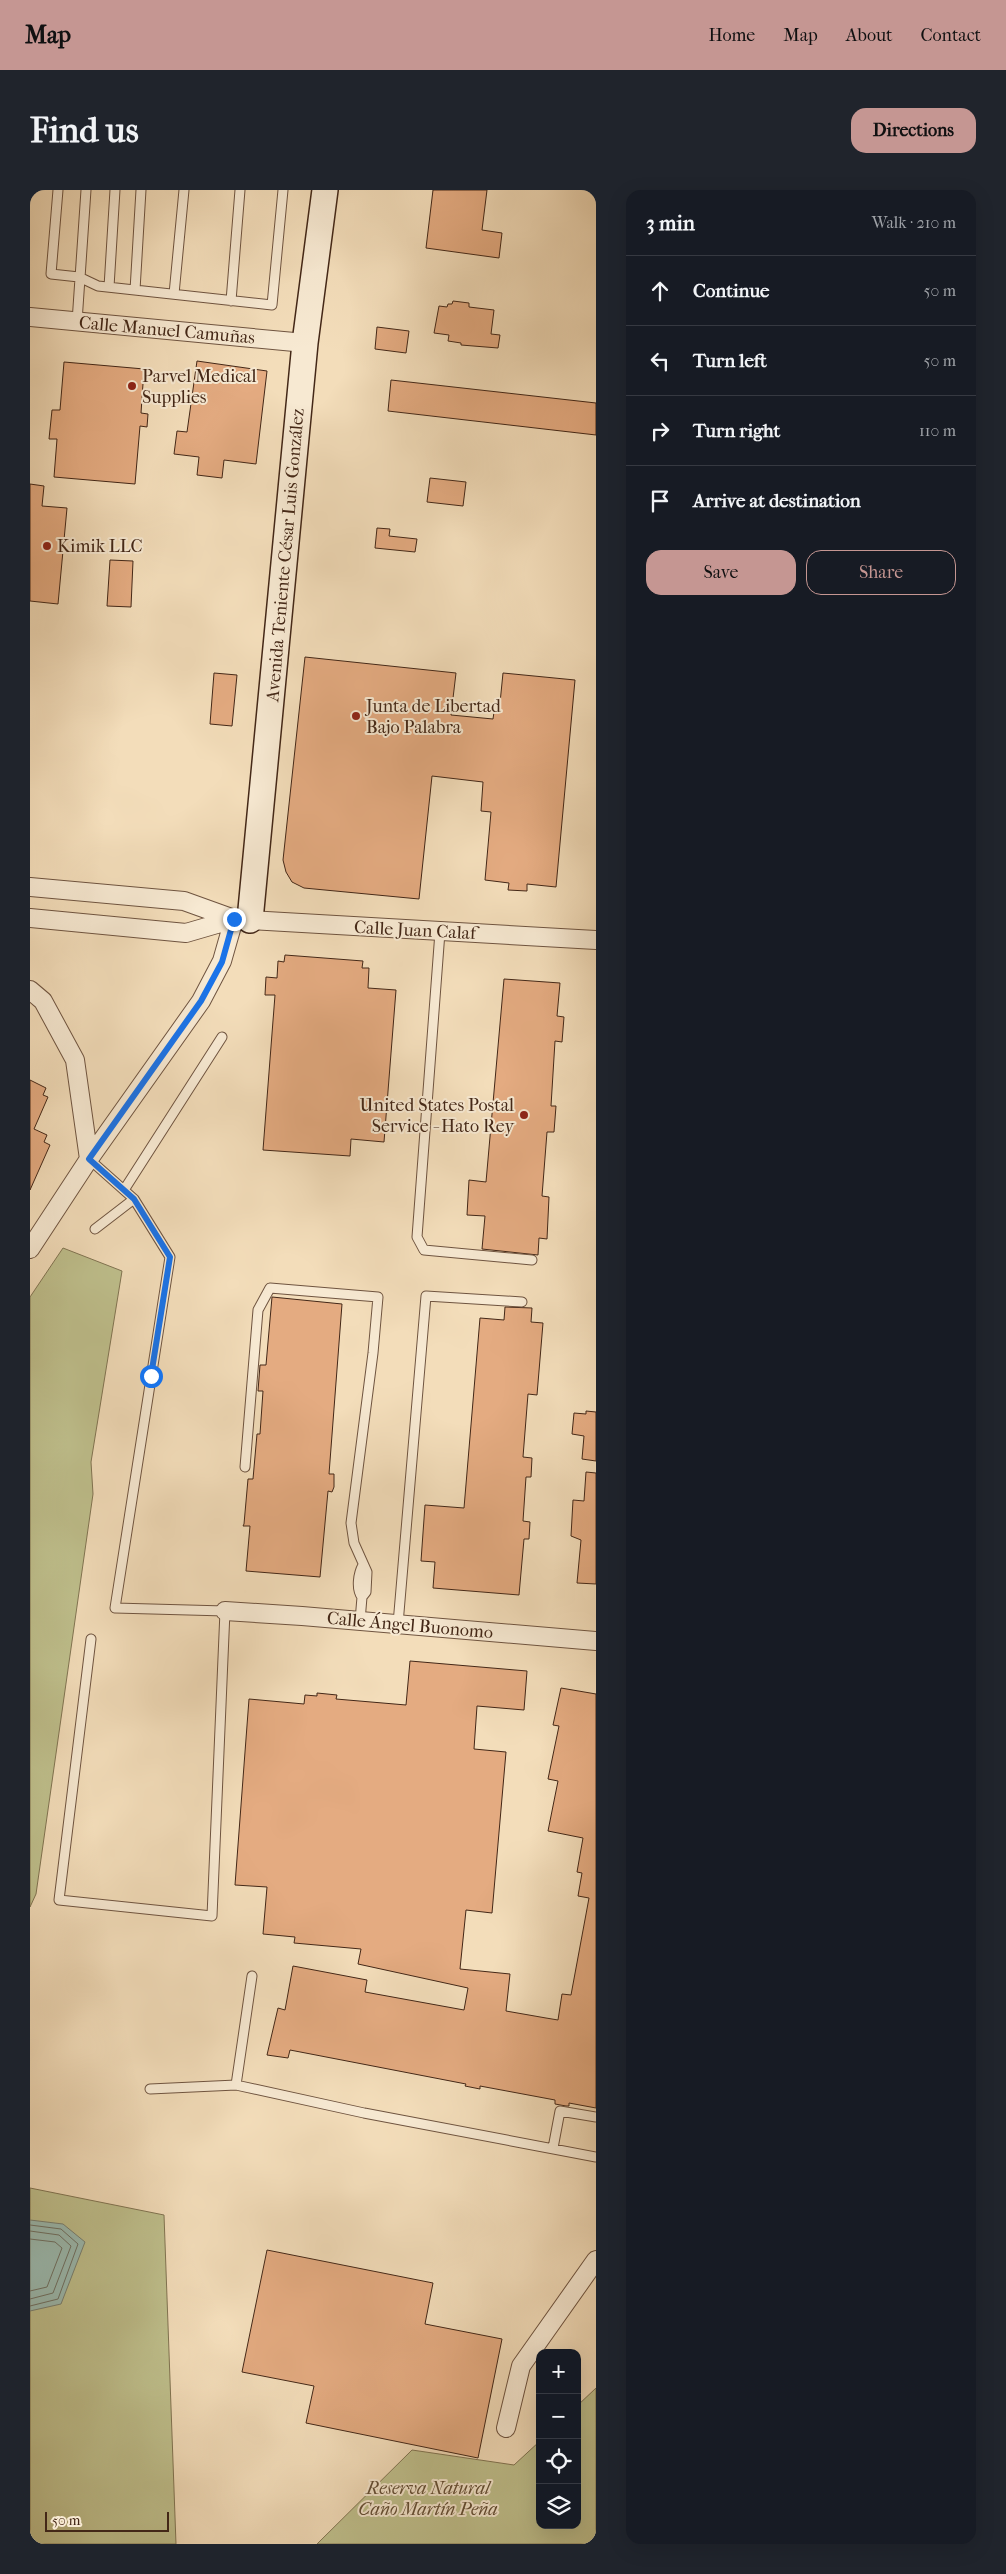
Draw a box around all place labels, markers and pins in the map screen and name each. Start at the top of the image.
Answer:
place label: Parvel Medical Supplies [142,366,256,408]
marker: Parvel Medical Supplies [126,380,138,392]
place label: Kimik LLC [57,536,143,557]
marker: Kimik LLC [41,540,53,552]
place label: Junta de Libertad Bajo Palabra [364,696,501,738]
marker: Junta de Libertad Bajo Palabra [350,710,362,722]
place label: United States Postal Service - Hato Rey [360,1095,515,1137]
marker: United States Postal Service - Hato Rey [518,1109,530,1121]

